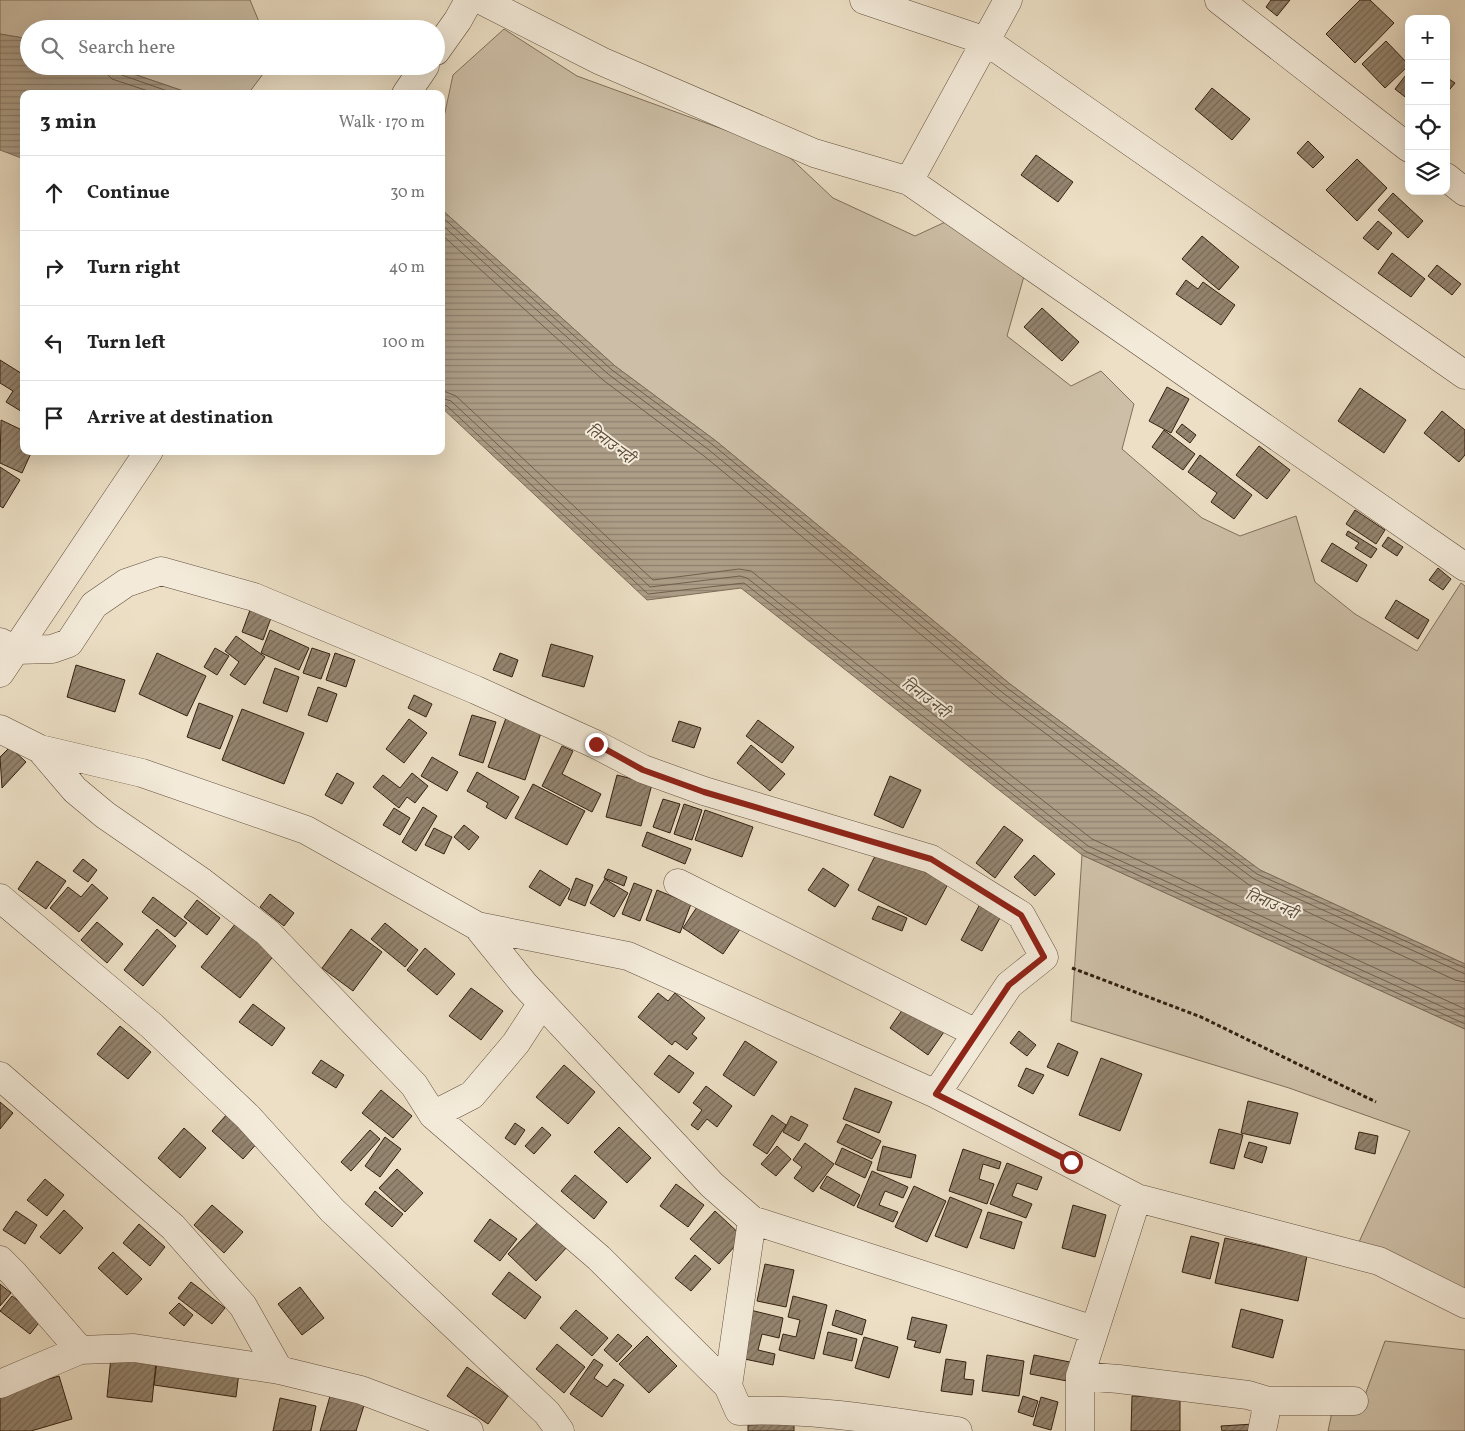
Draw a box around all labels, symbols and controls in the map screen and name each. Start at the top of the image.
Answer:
map controls [1405,15,1450,195]
button: + [1405,15,1450,60]
search box [20,20,445,75]
icon: search [38,34,66,62]
text: Search here [78,35,175,61]
button: − [1405,60,1450,105]
button: locate [1405,105,1450,150]
text: 3 min [40,108,96,137]
text: Walk · 170 m [339,112,425,134]
button: layers [1405,150,1450,195]
icon: ahead [40,179,68,207]
text: Continue [87,180,170,206]
text: 30 m [390,182,425,204]
icon: right [40,254,68,282]
text: Turn right [87,255,180,281]
text: 40 m [389,257,425,279]
icon: left [40,329,68,357]
text: Turn left [87,330,166,356]
text: 100 m [382,332,425,354]
icon: arrive [40,404,68,432]
text: Arrive at destination [87,405,273,431]
water label: तिनाउ नदी [581,420,641,471]
water label: तिनाउ नदी [896,673,956,726]
route end [585,733,608,756]
water label: तिनाउ नदी [1242,884,1304,926]
route start [1060,1151,1083,1174]

